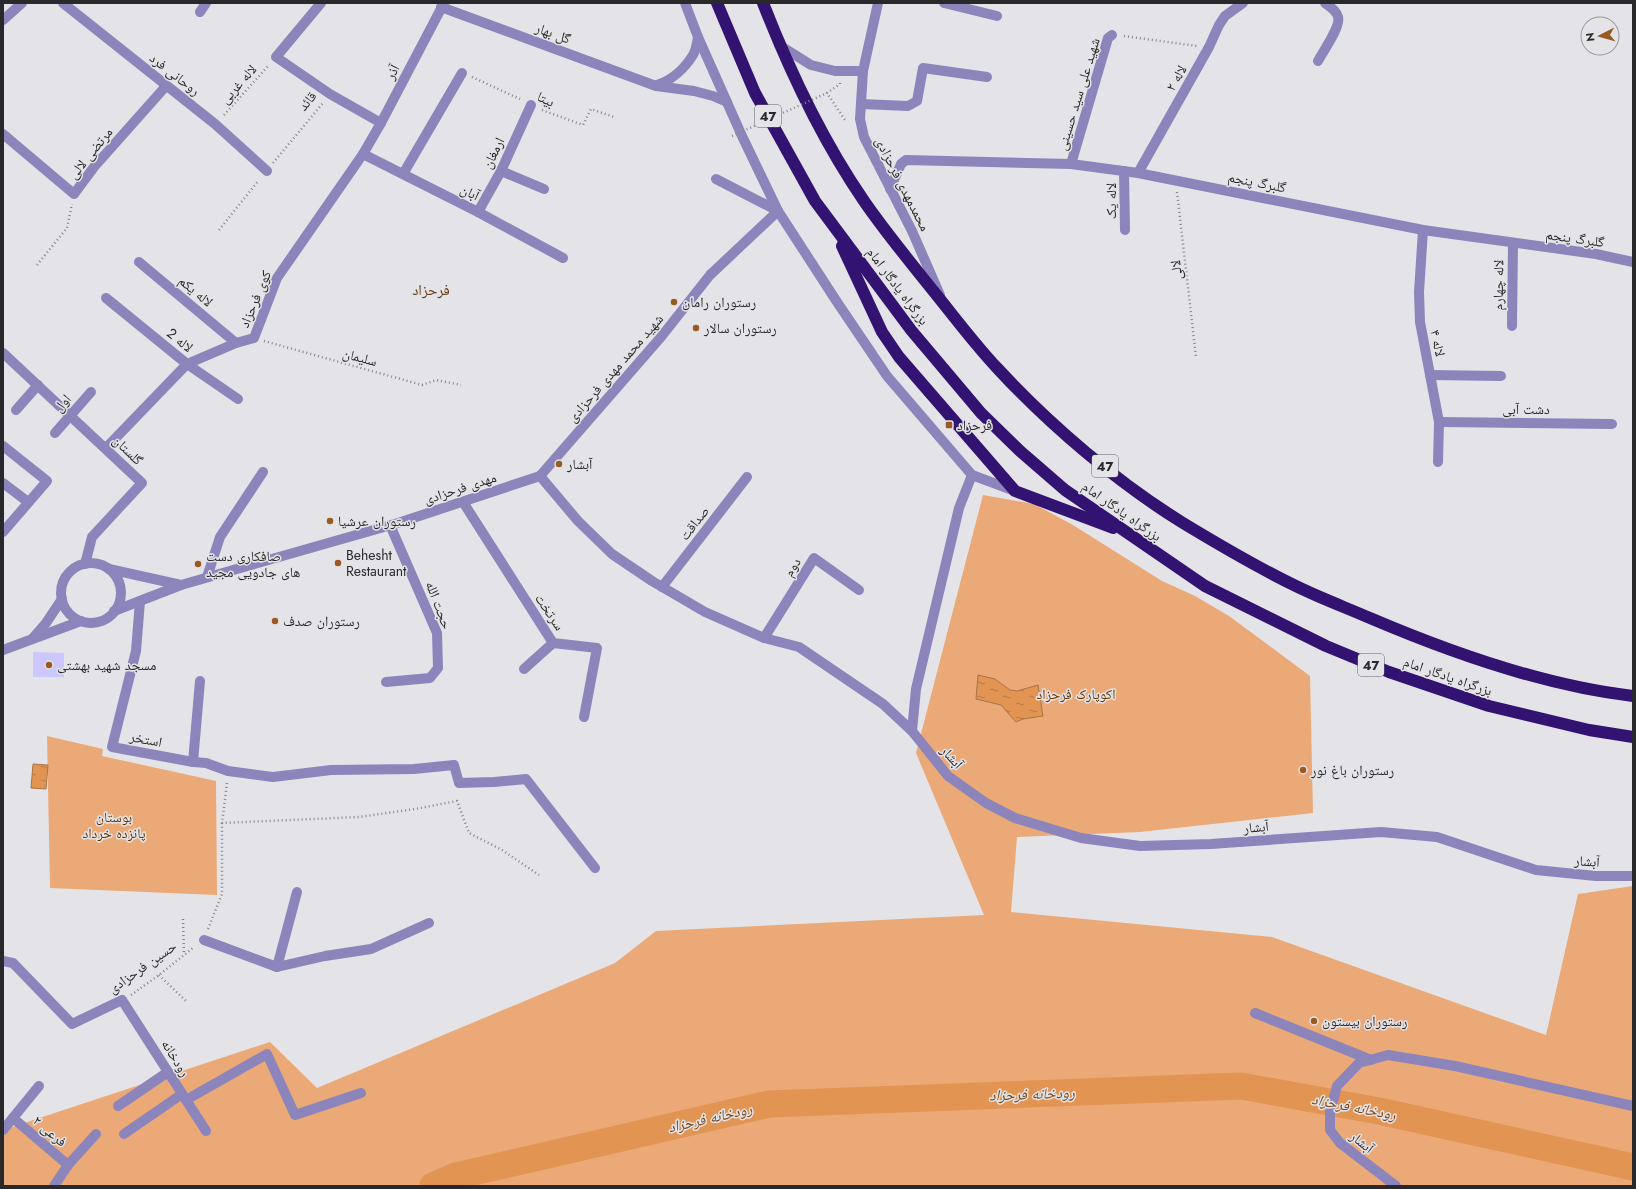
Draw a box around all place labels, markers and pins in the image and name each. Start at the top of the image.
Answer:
place label: رستوران رامان [682,292,756,312]
marker: رستوران رامان [669,297,679,307]
place label: رستوران سالار [703,318,777,338]
marker: رستوران سالار [691,323,701,333]
place label: فرحزاد [957,415,992,435]
marker: فرحزاد [944,420,954,430]
place label: آبشار [566,454,593,474]
marker: آبشار [554,459,564,469]
place label: رستوران عرشیا [338,511,416,531]
marker: رستوران عرشیا [325,516,335,526]
place label: Behesht Restaurant [346,545,407,581]
place label: صافکاری دست های جادویی مجید [206,546,300,582]
marker: Behesht Restaurant [333,558,343,568]
marker: صافکاری دست های جادویی مجید [193,559,203,569]
place label: رستوران صدف [283,611,360,631]
marker: رستوران صدف [270,616,280,626]
place label: مسجد شهید بهشتی [57,655,156,675]
marker: مسجد شهید بهشتی [44,660,54,670]
place label: رستوران باغ نور [1310,760,1394,780]
marker: رستوران باغ نور [1298,765,1308,775]
place label: رستوران بیستون [1322,1011,1407,1031]
marker: رستوران بیستون [1309,1016,1319,1026]

